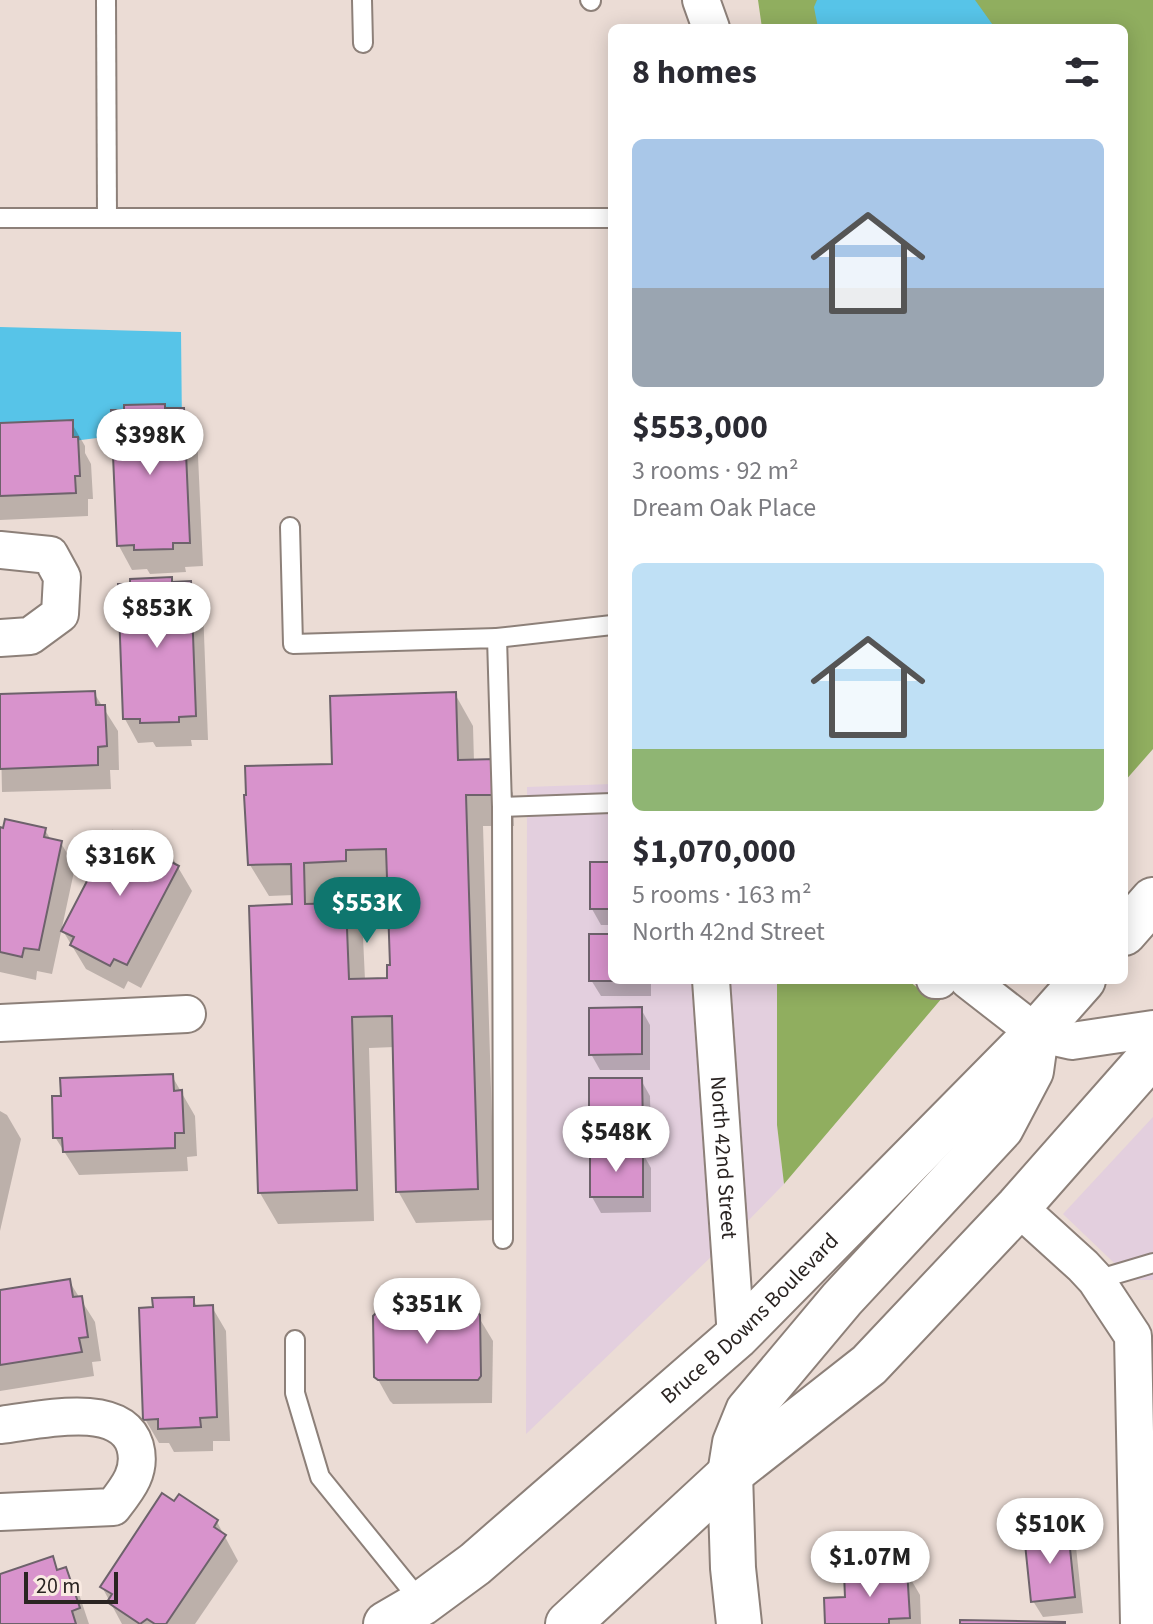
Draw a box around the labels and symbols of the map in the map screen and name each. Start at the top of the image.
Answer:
pin: $398K [94,409,206,477]
pin: $853K [101,582,213,650]
pin: $316K [64,830,176,898]
pin: $553K [311,877,423,945]
street label: North 42nd Street [702,1075,745,1241]
pin: $548K [560,1106,672,1174]
street label: Bruce B Downs Boulevard [654,1226,846,1412]
pin: $351K [371,1278,483,1346]
pin: $510K [994,1498,1106,1566]
pin: $1.07M [805,1531,935,1599]
scale bar [24,1568,118,1604]

